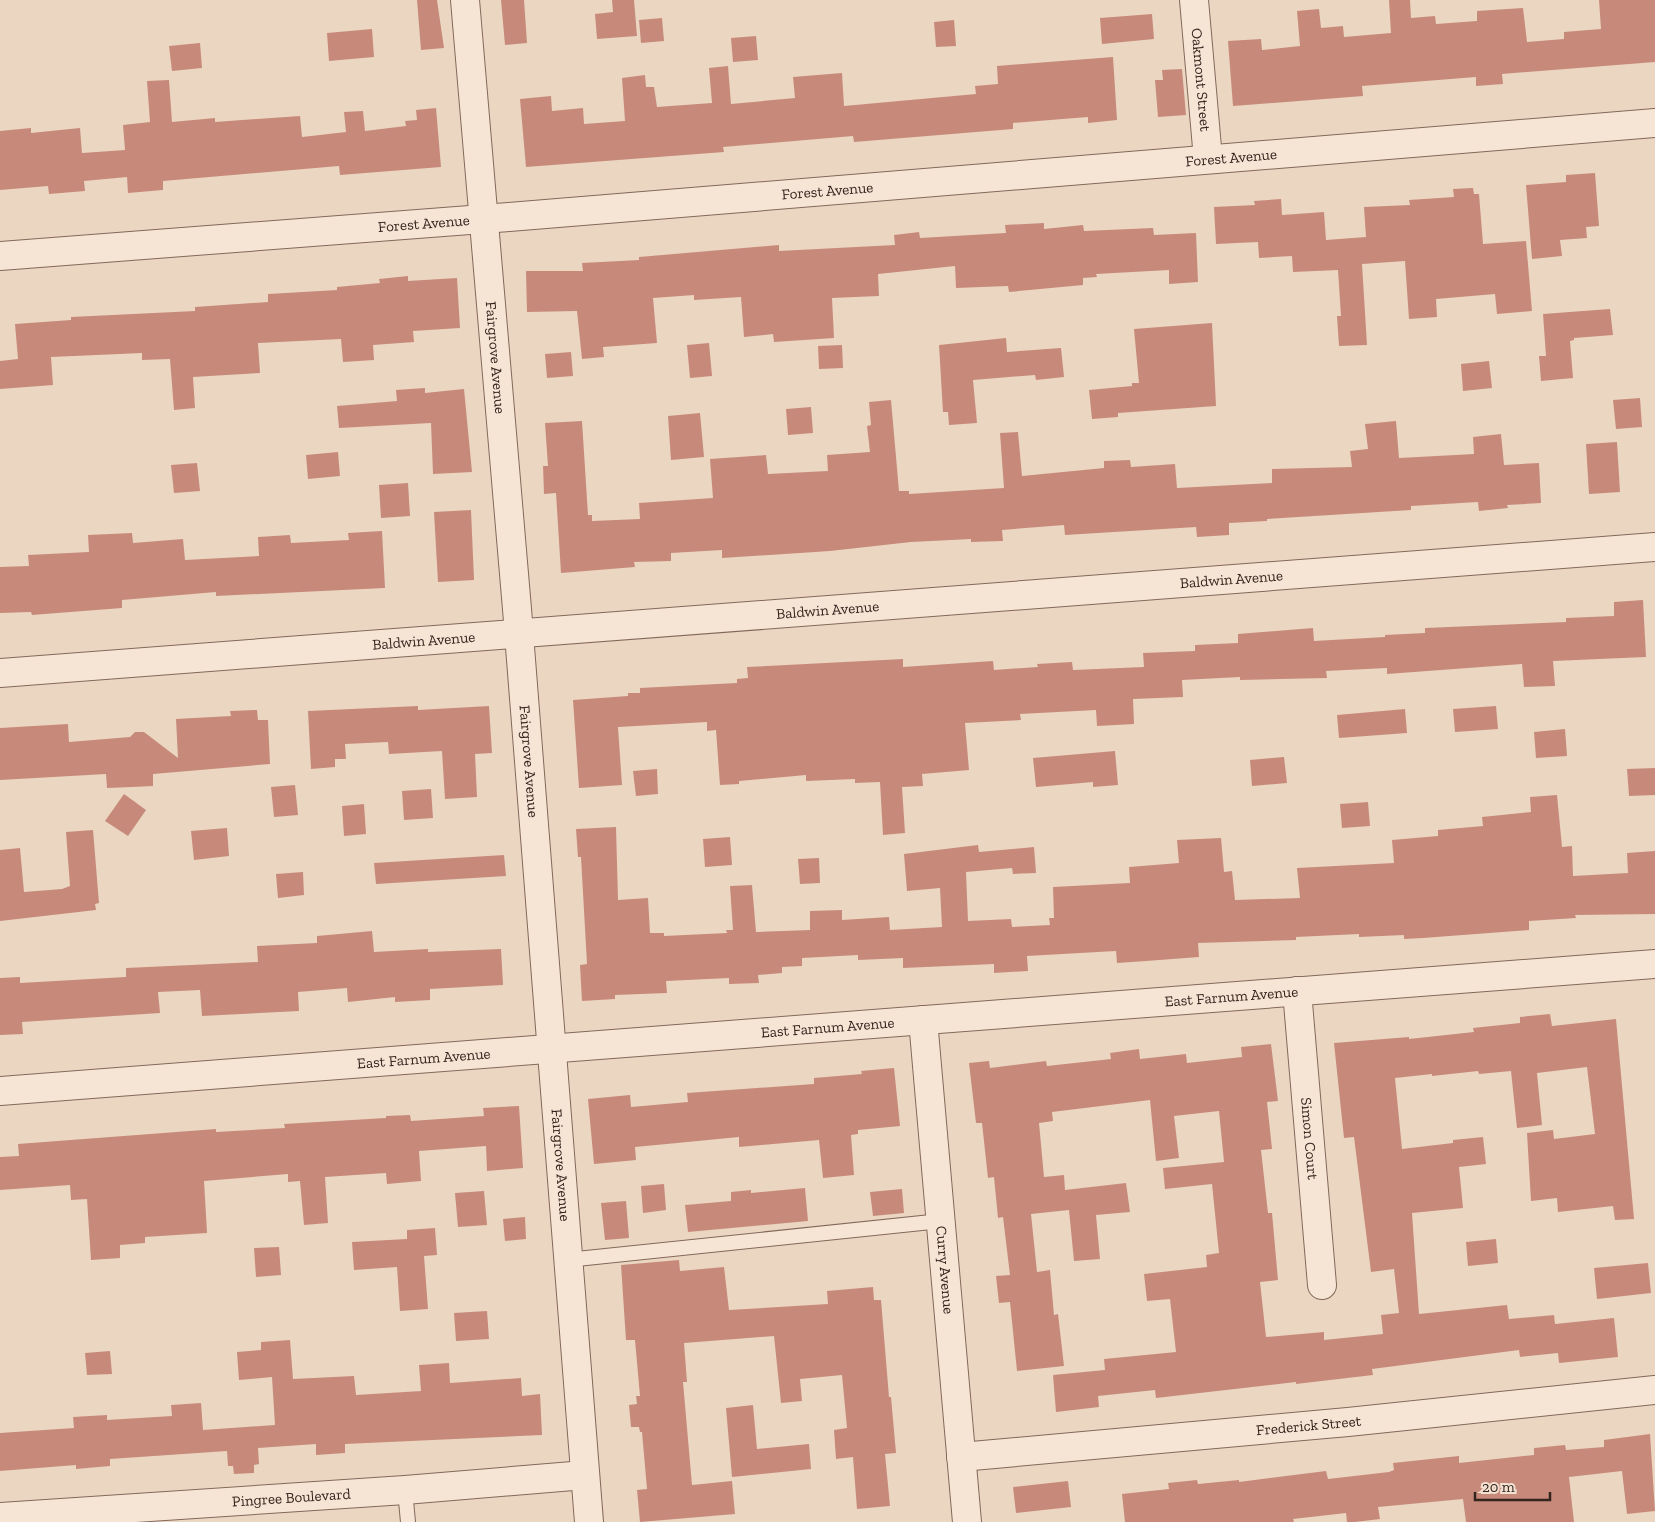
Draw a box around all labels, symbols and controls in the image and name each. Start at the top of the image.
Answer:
street label: Oakmont Street [1188,27,1215,133]
street label: Forest Avenue [1185,145,1278,170]
street label: Forest Avenue [781,178,874,204]
street label: Forest Avenue [377,211,470,236]
street label: Fairgrove Avenue [482,301,509,415]
street label: Baldwin Avenue [1179,566,1284,592]
street label: Baldwin Avenue [775,597,880,623]
street label: Baldwin Avenue [372,628,476,654]
street label: Fairgrove Avenue [516,704,542,818]
street label: East Farnum Avenue [1164,982,1299,1011]
street label: East Farnum Avenue [760,1013,895,1042]
street label: East Farnum Avenue [356,1044,491,1073]
street label: Simon Court [1297,1097,1322,1181]
street label: Fairgrove Avenue [547,1108,574,1222]
street label: Curry Avenue [932,1225,958,1315]
street label: Frederick Street [1255,1412,1362,1439]
scale bar [1475,1470,1550,1502]
text: 20 m [1482,1478,1515,1496]
street label: Pingree Boulevard [231,1485,352,1511]

